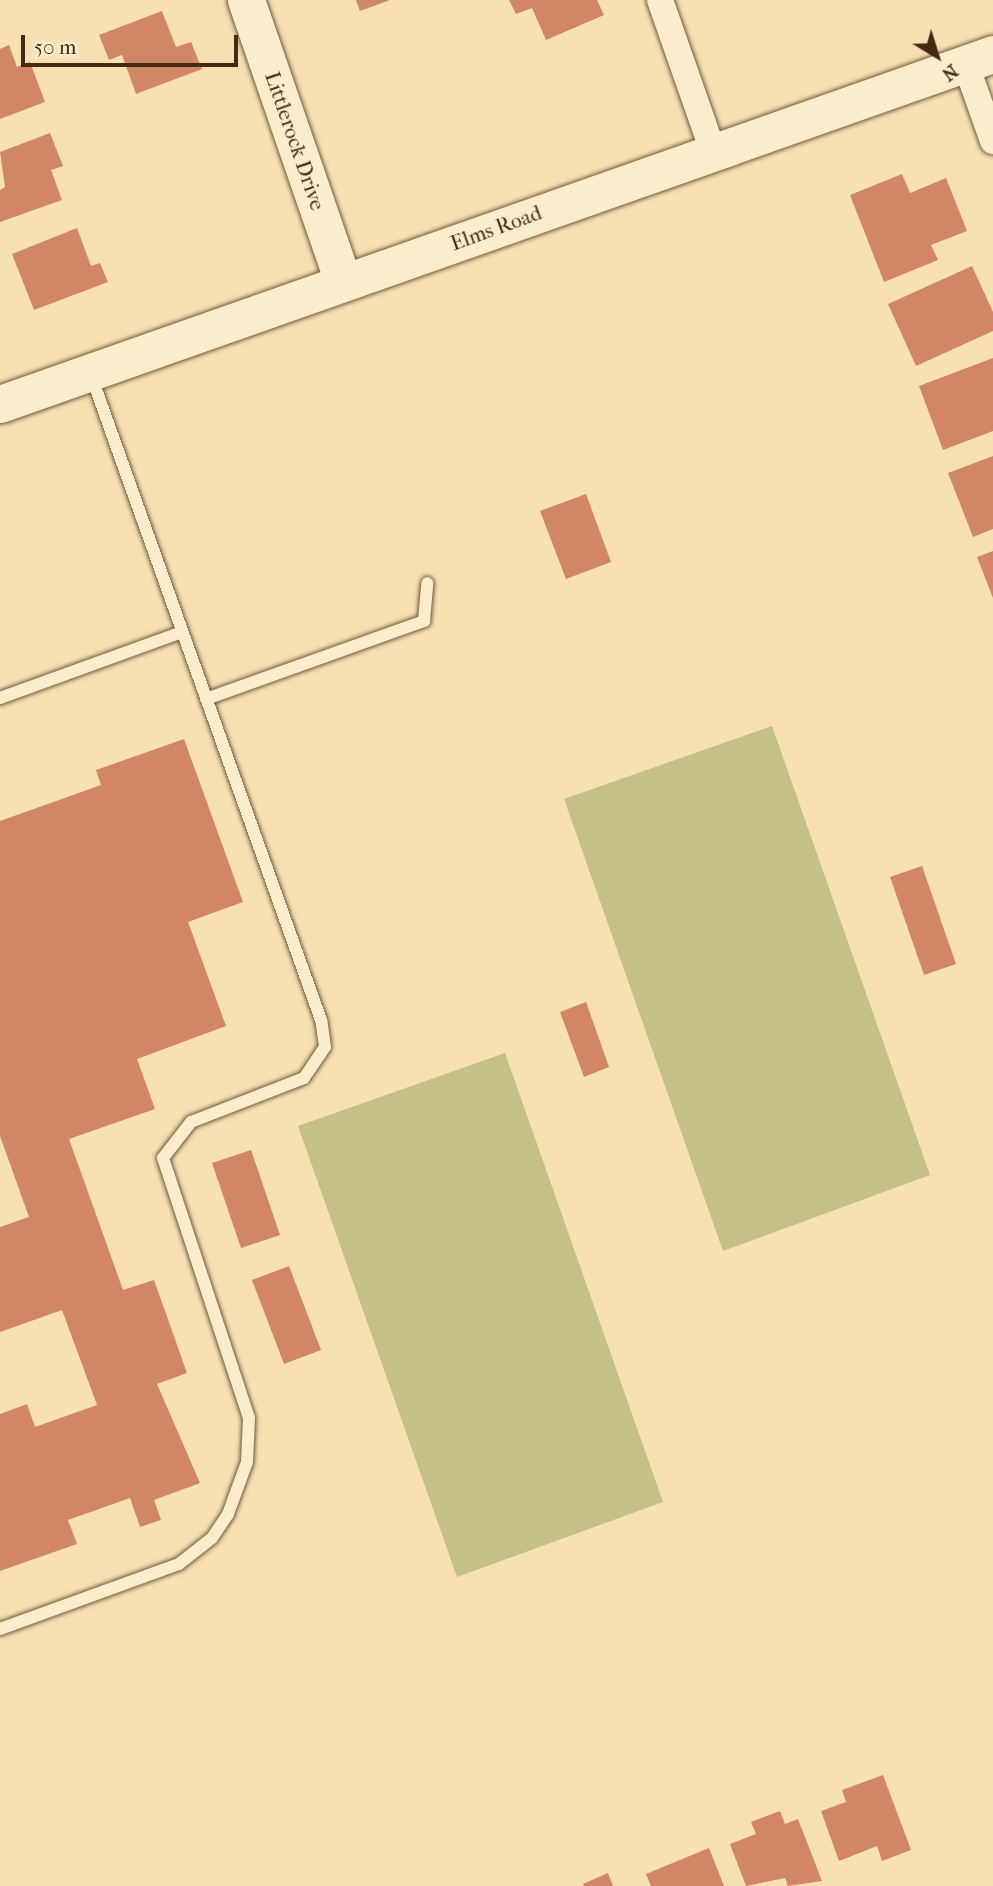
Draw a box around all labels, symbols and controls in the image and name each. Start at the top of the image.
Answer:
scale bar [24,21,242,65]
north arrow [902,21,972,91]
text: 50 m [34,35,77,59]
text: N [937,59,962,86]
street label: Littlerock Drive [259,68,331,214]
street label: Elms Road [447,200,545,256]

